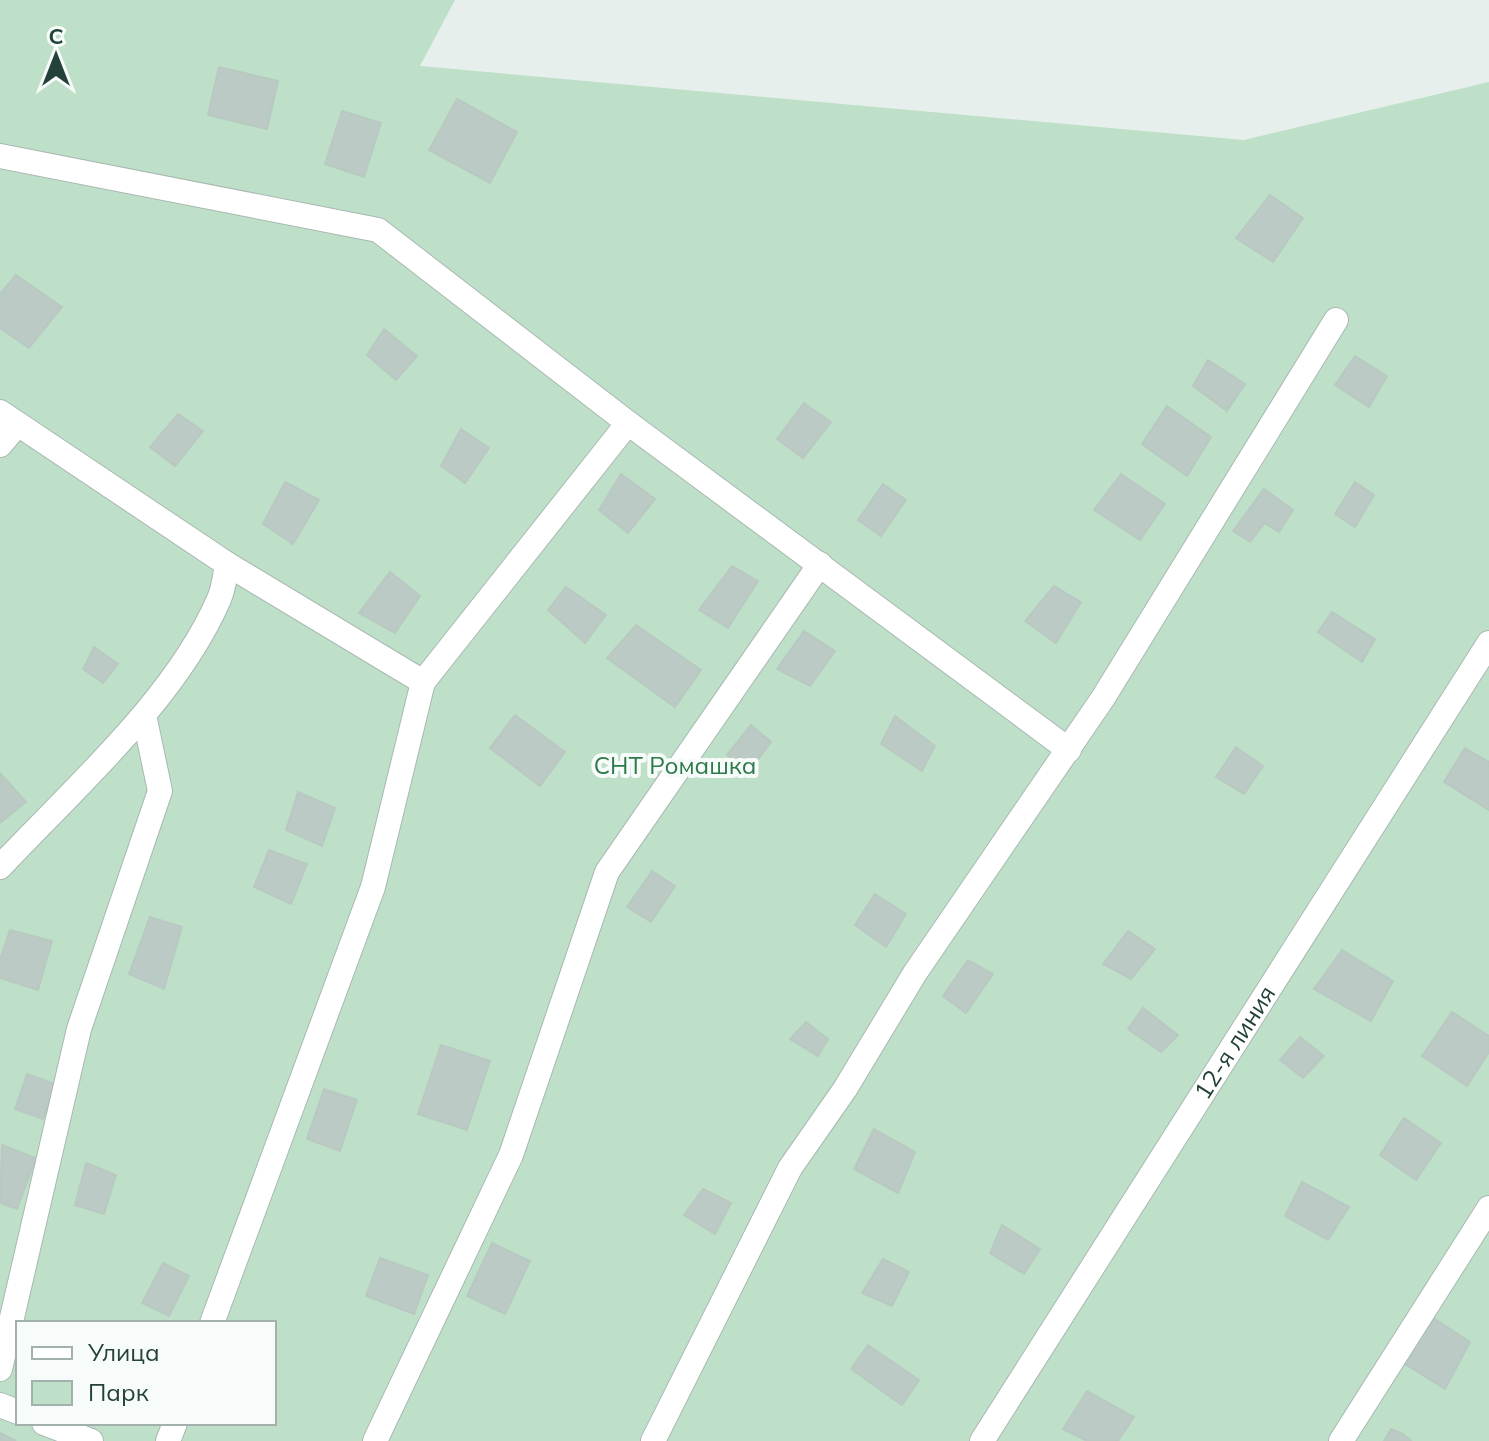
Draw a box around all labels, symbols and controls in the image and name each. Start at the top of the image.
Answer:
north arrow [16,16,96,96]
text: С [48,22,64,50]
park label: СНТ Ромашка [594,750,756,780]
street label: 12-я линия [1187,980,1281,1104]
legend [16,1321,276,1425]
text: Улица [87,1337,160,1367]
text: Парк [88,1377,149,1407]

